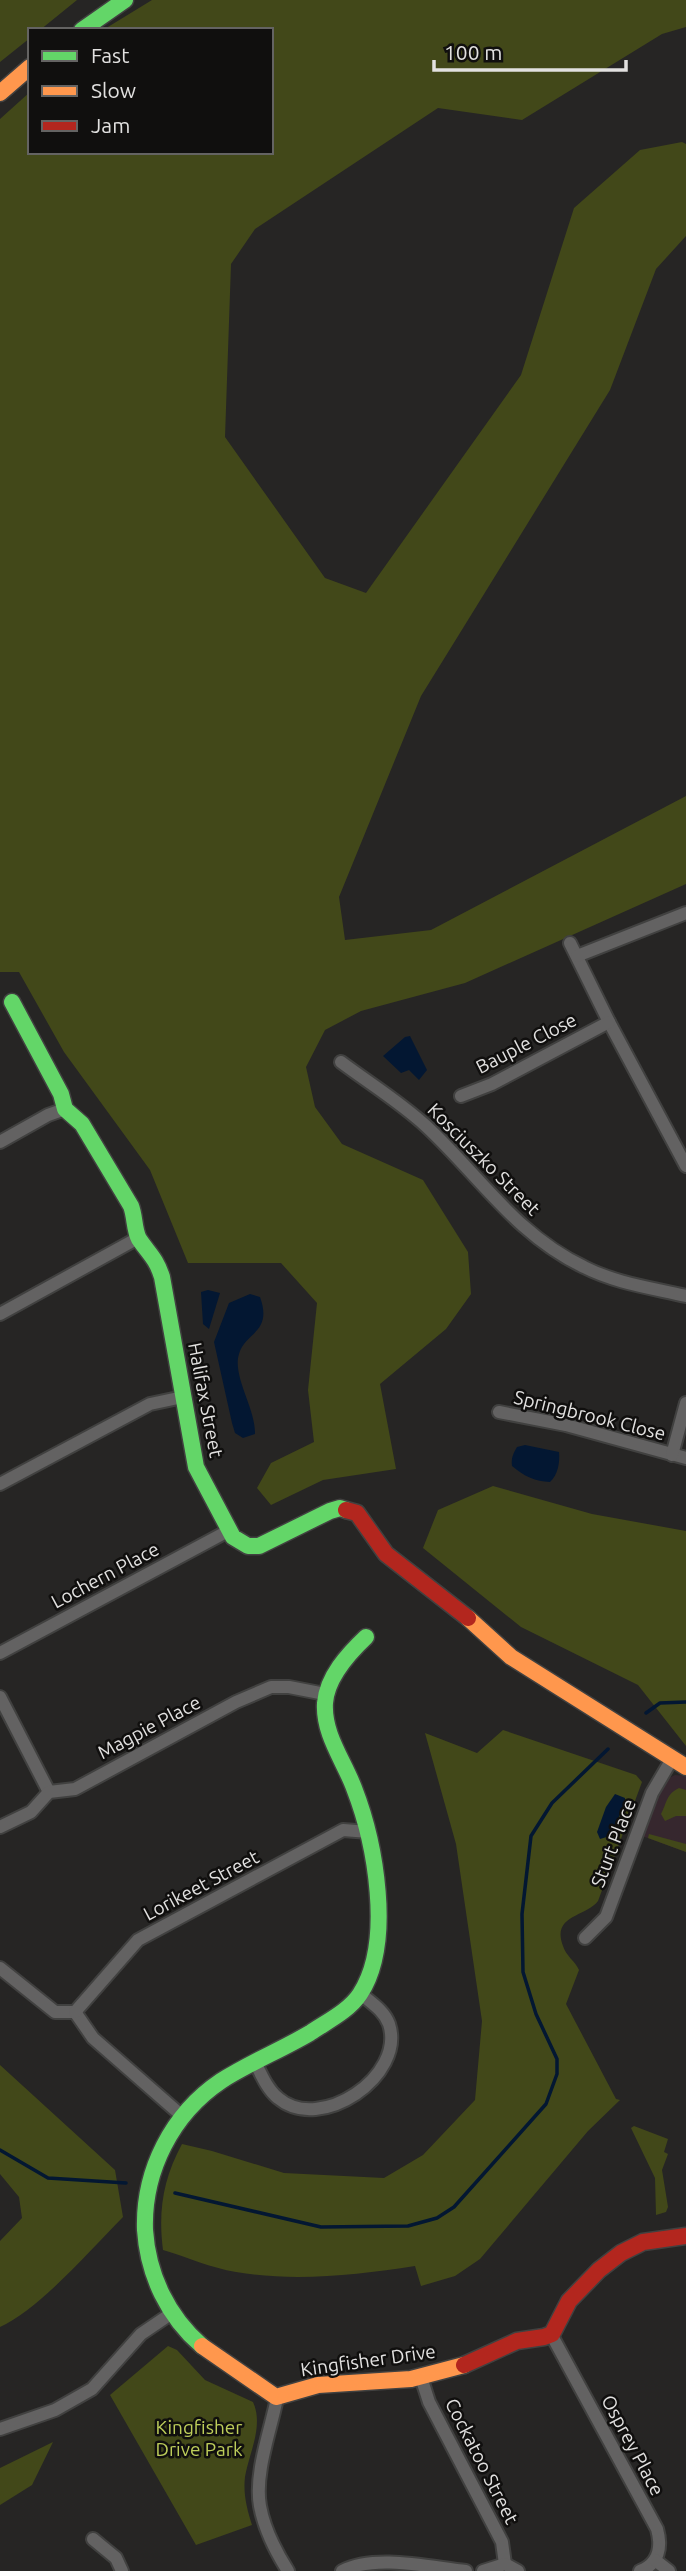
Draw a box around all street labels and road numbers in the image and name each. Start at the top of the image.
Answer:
street label: Bauple Close [472,1008,580,1078]
street label: Kosciuszko Street [423,1098,545,1220]
street label: Halifax Street [184,1341,228,1460]
street label: Springbrook Close [512,1386,668,1444]
street label: Lochern Place [47,1537,163,1613]
street label: Magpie Place [94,1691,204,1763]
street label: Sturt Place [586,1796,640,1890]
street label: Lorikeet Street [139,1845,263,1925]
street label: Kingfisher Drive [299,2340,437,2380]
street label: Osprey Place [597,2391,669,2499]
street label: Cockatoo Street [441,2395,523,2528]

